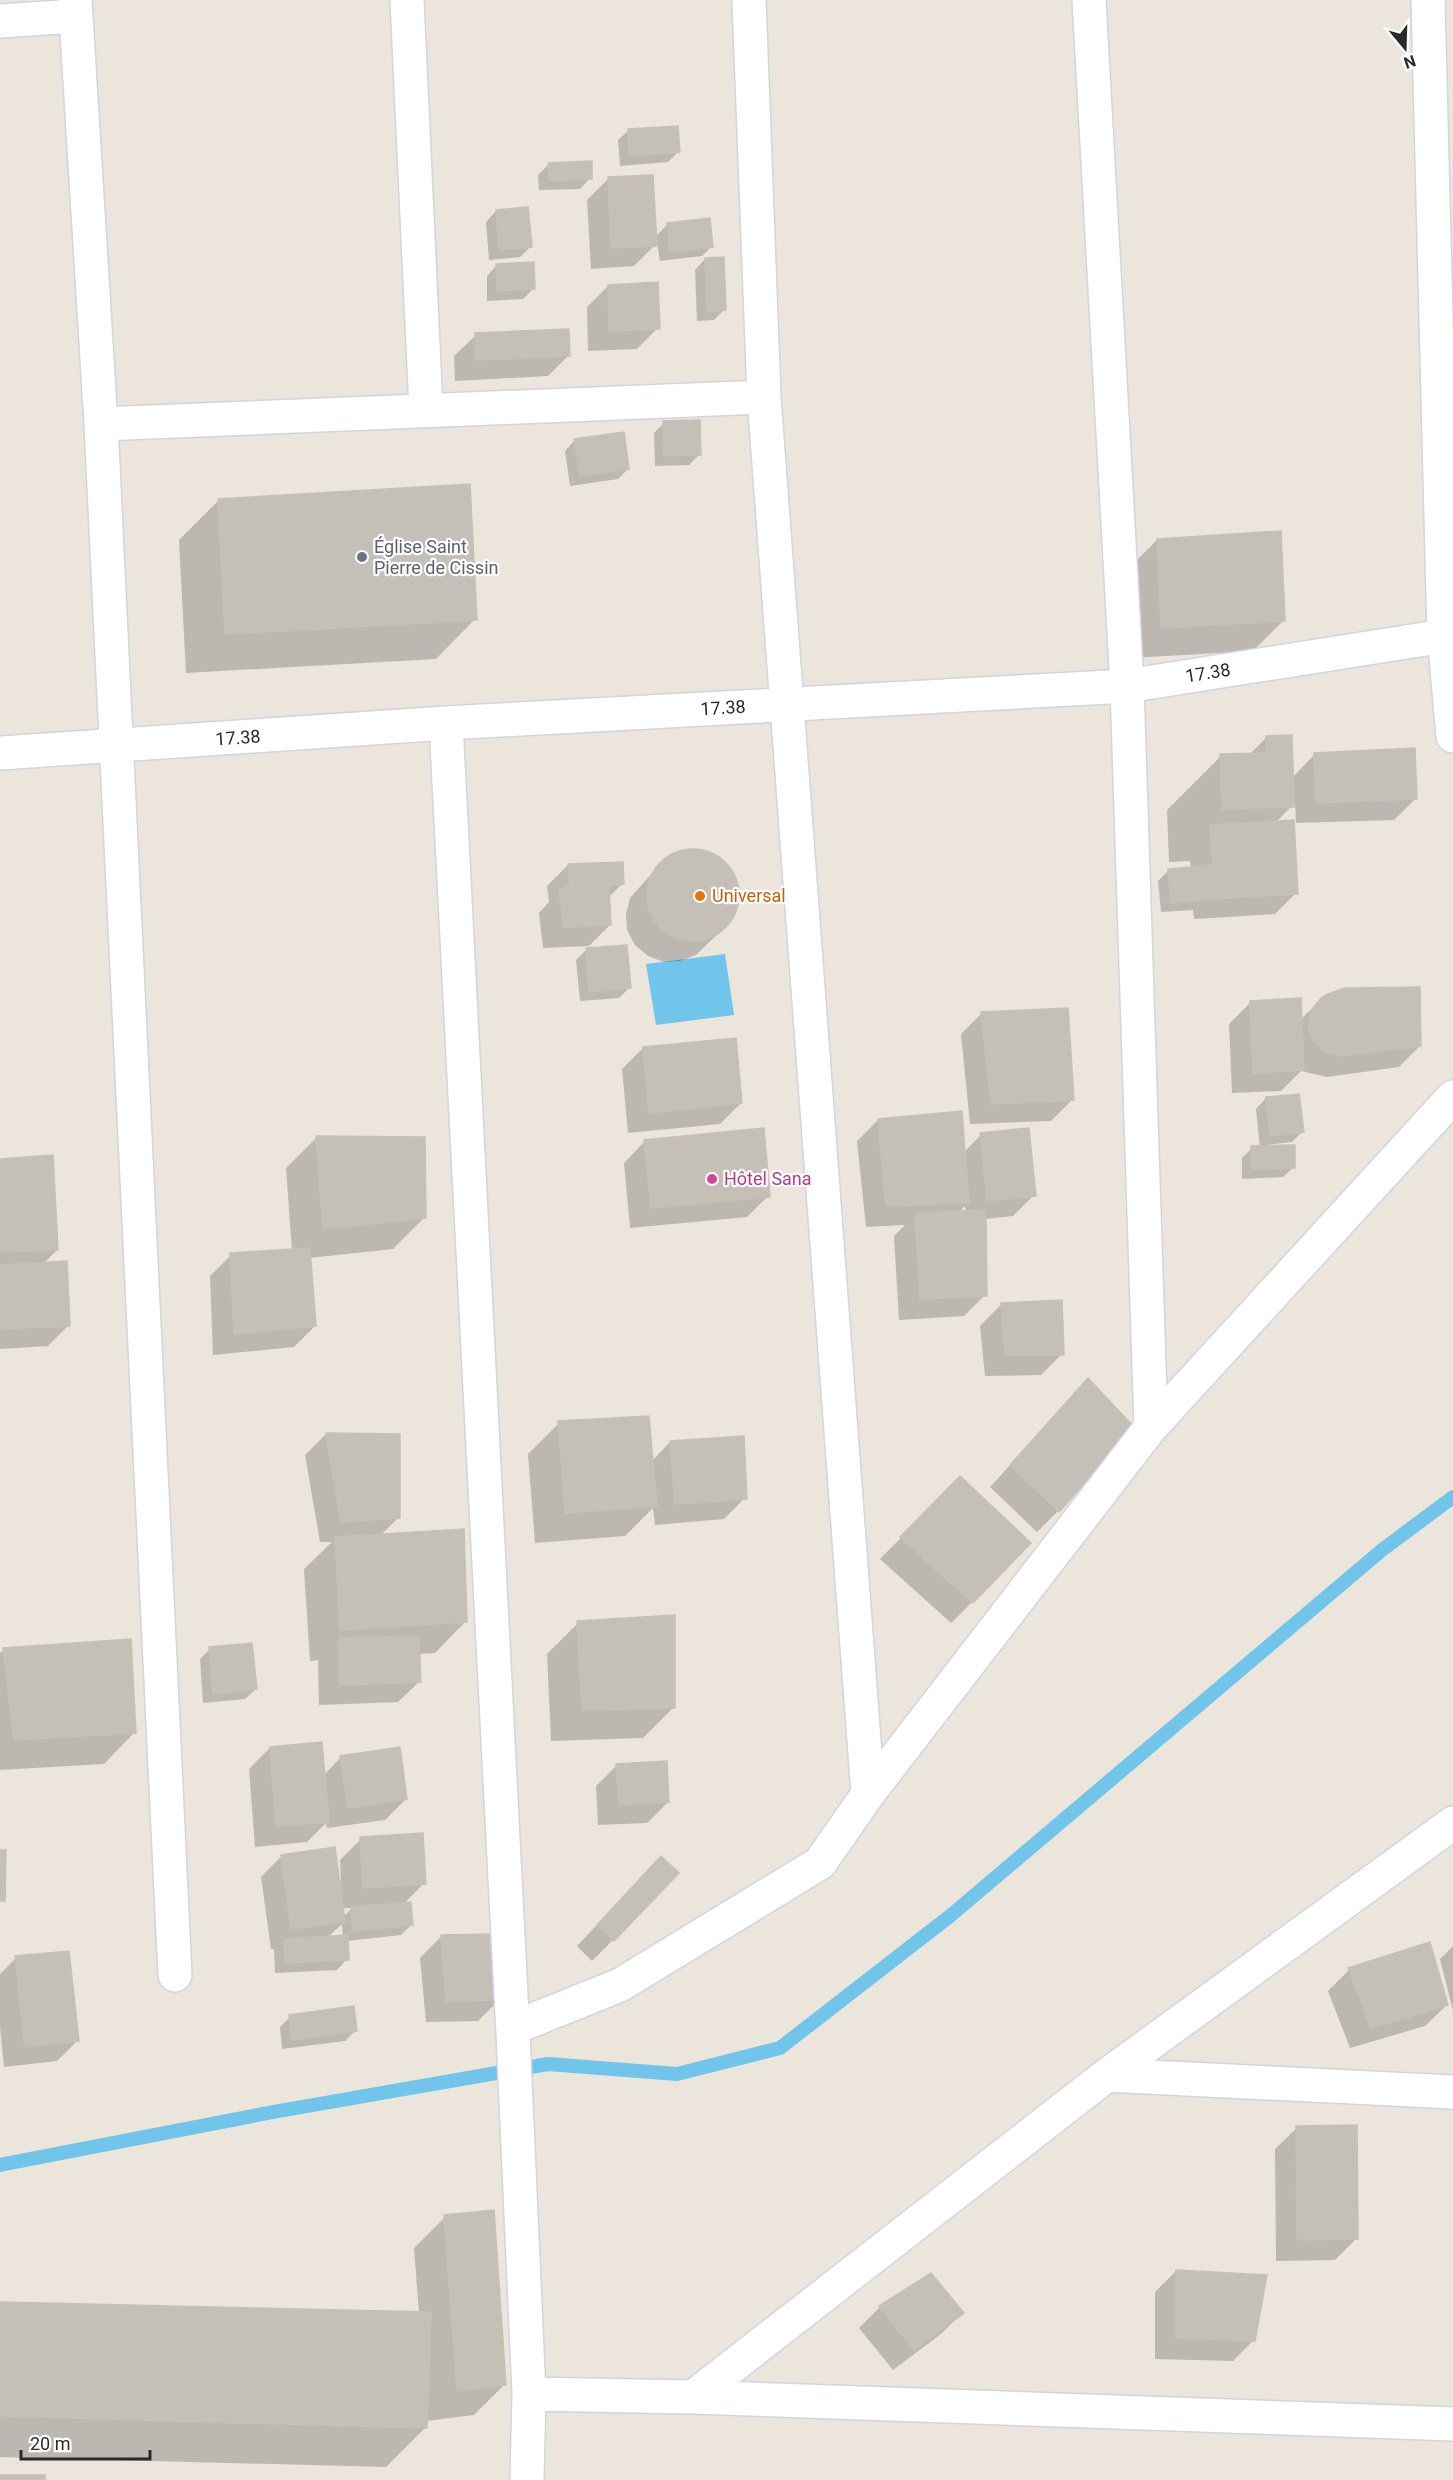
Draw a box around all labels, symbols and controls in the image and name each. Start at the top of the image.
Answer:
north arrow [1375,18,1435,78]
text: N [1401,51,1418,73]
place label: Église Saint Pierre de Cissin [374,536,498,578]
marker: Église Saint Pierre de Cissin [355,550,369,564]
street label: 17.38 [1184,659,1232,686]
street label: 17.38 [700,696,746,719]
street label: 17.38 [215,725,261,750]
place label: Universal [712,885,786,906]
marker: Universal [693,889,707,903]
place label: Hôtel Sana [724,1168,812,1189]
marker: Hôtel Sana [705,1172,719,1186]
scale bar [21,2423,150,2461]
text: 20 m [30,2433,70,2454]

